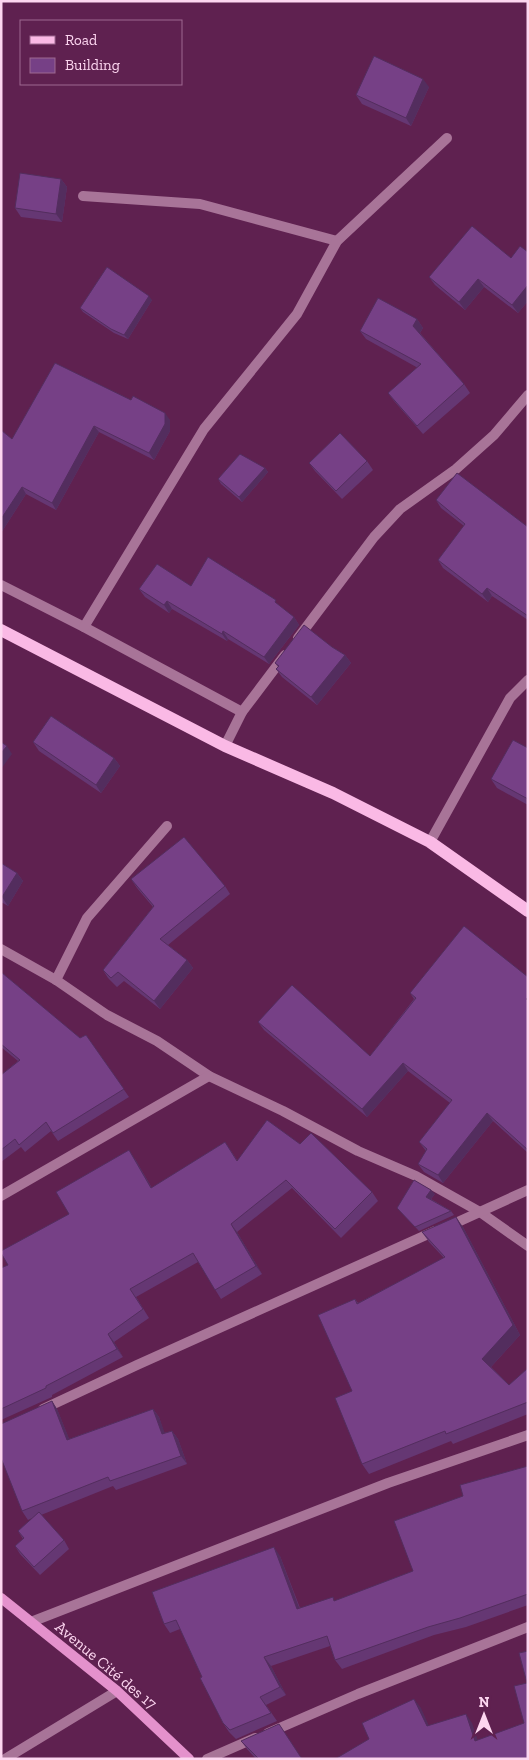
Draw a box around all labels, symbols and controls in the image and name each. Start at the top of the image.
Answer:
legend [20,20,182,85]
text: Road [65,31,98,49]
text: Building [65,56,120,74]
street label: Avenue Cité des 17 [51,1617,161,1713]
north arrow [459,1690,509,1740]
text: N [479,1694,490,1711]

